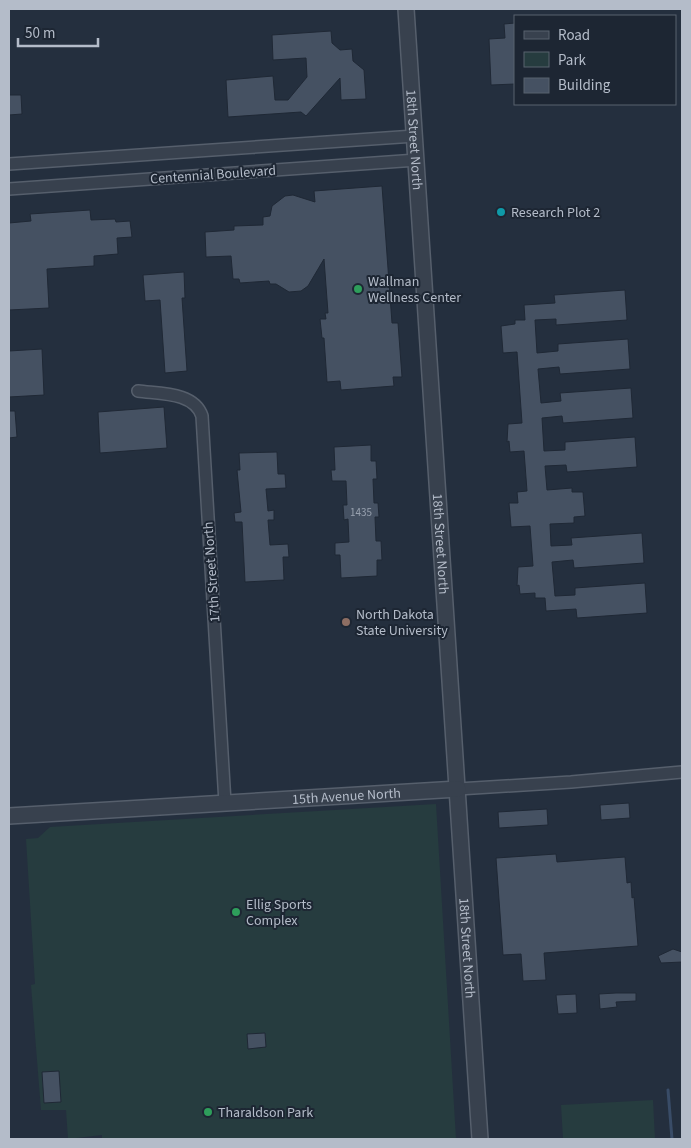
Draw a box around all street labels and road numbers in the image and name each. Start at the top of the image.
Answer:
street label: 18th Street North [400,89,427,191]
street label: Centennial Boulevard [149,161,277,189]
street label: 18th Street North [427,493,453,595]
street label: 17th Street North [199,521,225,623]
street label: 15th Avenue North [291,783,401,810]
street label: 18th Street North [453,897,480,999]

